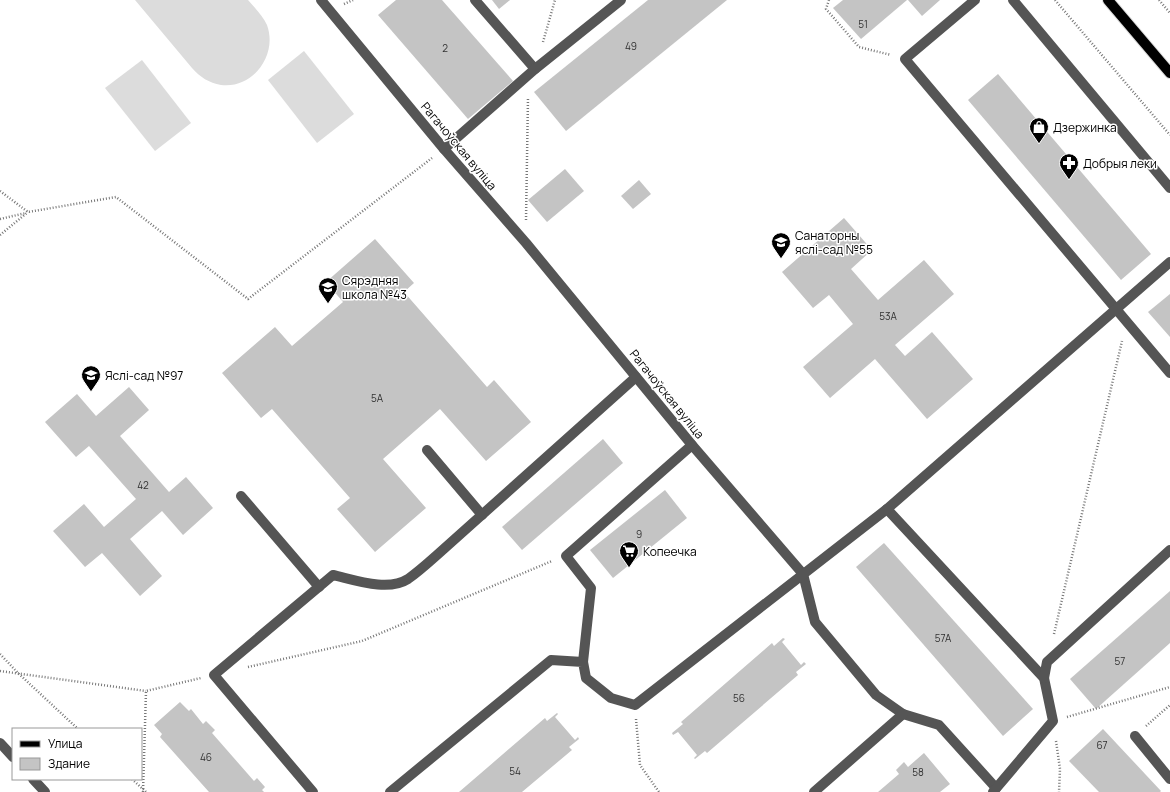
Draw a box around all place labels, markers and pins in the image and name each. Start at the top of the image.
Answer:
shop icon: Дзержинка [1028,116,1050,144]
place label: Дзержинка [1053,119,1117,136]
pharmacy icon: Добрыя леки [1058,152,1080,180]
place label: Добрыя леки [1083,155,1157,172]
place label: Санаторны яслі-сад №55 [795,227,873,258]
school or university icon: Санаторны яслі-сад №55 [770,231,792,259]
place label: Сярэдняя школа №43 [342,272,407,303]
school or university icon: Сярэдняя школа №43 [317,276,339,304]
school or university icon: Яслі-сад №97 [80,364,102,392]
place label: Яслі-сад №97 [105,367,183,384]
supermarket icon: Копеечка [618,540,640,568]
place label: Копеечка [643,543,697,560]

